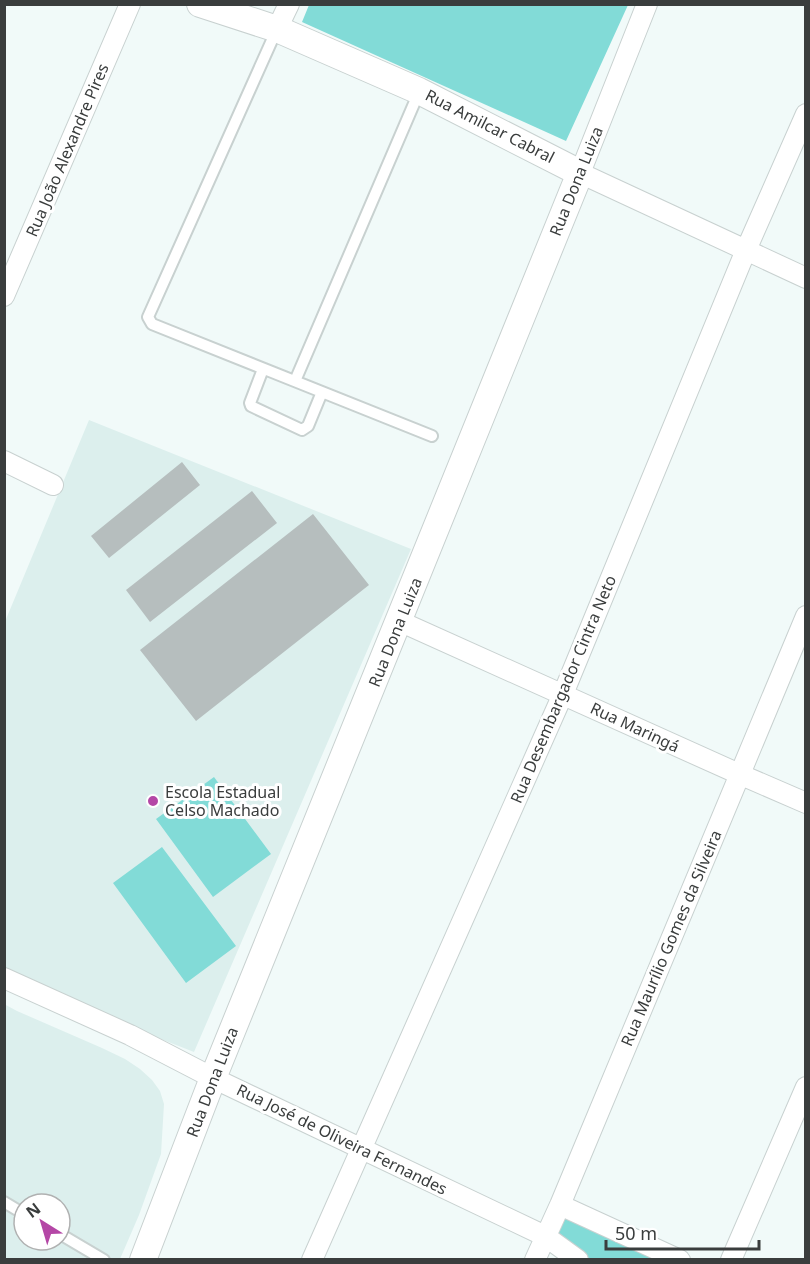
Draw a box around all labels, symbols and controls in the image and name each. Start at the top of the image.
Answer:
street label: Rua João Alexandre Pires [20,60,114,240]
street label: Rua Amilcar Cabral [422,84,558,168]
street label: Rua Dona Luiza [544,123,608,239]
street label: Rua Desembargador Cintra Neto [505,572,621,806]
street label: Rua Dona Luiza [363,574,427,690]
street label: Rua Maringá [587,697,683,757]
place label: Escola Estadual Celso Machado [165,781,280,821]
marker: Escola Estadual Celso Machado [146,794,160,808]
street label: Rua Maurílio Gomes da Silveira [615,827,727,1049]
street label: Rua Dona Luiza [181,1024,243,1140]
street label: Rua José de Oliveira Fernandes [233,1078,451,1200]
north arrow [12,1192,72,1252]
text: N [21,1197,45,1223]
scale bar [606,1213,759,1251]
text: 50 m [615,1221,657,1245]

